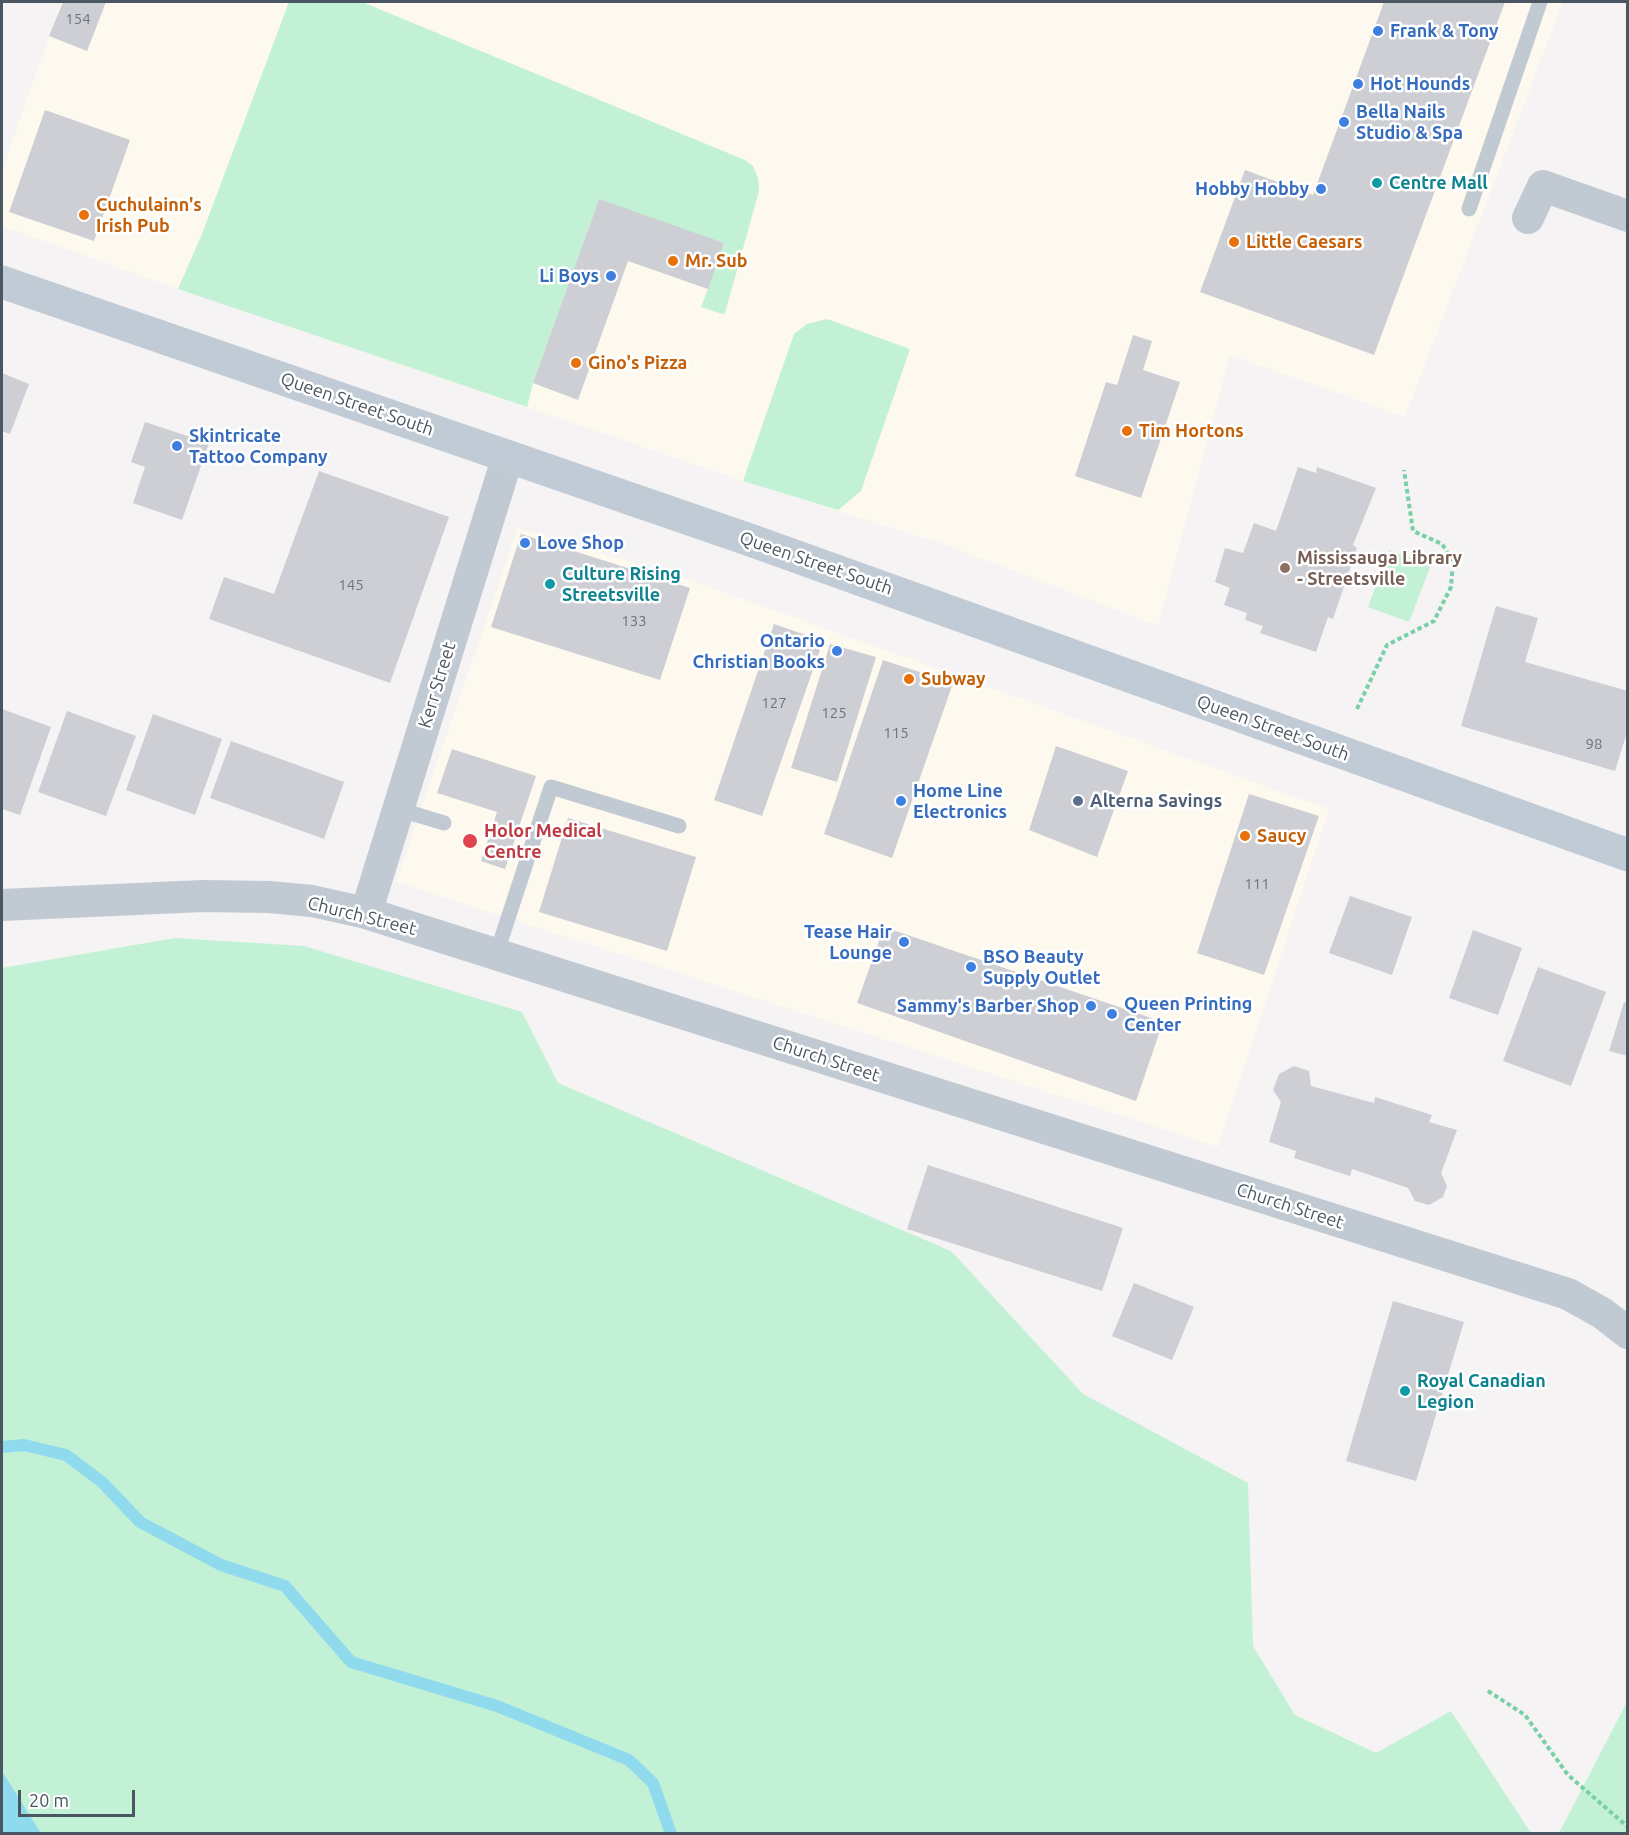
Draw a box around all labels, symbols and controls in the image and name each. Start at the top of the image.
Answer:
house number: 154 [65,10,91,28]
place label: Frank & Tony [1390,20,1499,42]
marker: Frank & Tony [1371,24,1385,38]
place label: Hot Hounds [1370,73,1470,95]
marker: Hot Hounds [1351,77,1365,91]
place label: Bella Nails Studio & Spa [1356,101,1463,144]
marker: Bella Nails Studio & Spa [1337,115,1351,129]
place label: Centre Mall [1389,172,1488,194]
marker: Centre Mall [1370,176,1384,190]
place label: Hobby Hobby [1195,178,1309,200]
marker: Hobby Hobby [1314,182,1328,196]
place label: Cuchulainn's Irish Pub [96,194,202,236]
marker: Cuchulainn's Irish Pub [77,208,91,222]
place label: Little Caesars [1246,231,1362,253]
marker: Little Caesars [1227,235,1241,249]
place label: Mr. Sub [685,250,748,272]
marker: Mr. Sub [666,254,680,268]
place label: Li Boys [539,265,599,287]
marker: Li Boys [604,269,618,283]
place label: Gino's Pizza [588,352,687,374]
marker: Gino's Pizza [569,356,583,370]
street label: Queen Street South [278,368,436,440]
place label: Tim Hortons [1139,420,1244,442]
marker: Tim Hortons [1120,424,1134,438]
place label: Skintricate Tattoo Company [189,425,328,468]
marker: Skintricate Tattoo Company [170,439,184,453]
street label: Queen Street South [737,527,895,599]
place label: Love Shop [537,532,624,554]
marker: Love Shop [518,536,532,550]
place label: Mississauga Library - Streetsville [1297,547,1462,590]
marker: Mississauga Library - Streetsville [1278,561,1292,575]
place label: Culture Rising Streetsville [562,563,681,606]
house number: 145 [338,576,364,594]
marker: Culture Rising Streetsville [543,577,557,591]
house number: 133 [621,612,647,630]
place label: Ontario Christian Books [693,630,825,672]
street label: Kerr Street [414,639,460,731]
marker: Ontario Christian Books [830,644,844,658]
place label: Subway [921,668,985,690]
marker: Subway [902,672,916,686]
street label: Queen Street South [1194,690,1352,766]
house number: 127 [761,694,787,712]
house number: 125 [821,704,847,722]
house number: 115 [883,724,909,742]
house number: 98 [1586,735,1602,753]
place label: Home Line Electronics [913,780,1007,822]
place label: Alterna Savings [1090,790,1222,812]
marker: Home Line Electronics [894,794,908,808]
marker: Alterna Savings [1071,794,1085,808]
place label: Holor Medical Centre [484,820,602,862]
place label: Saucy [1257,825,1306,847]
marker: Saucy [1238,829,1252,843]
marker: Holor Medical Centre [461,832,479,850]
house number: 111 [1244,875,1270,893]
street label: Church Street [305,892,419,940]
place label: Tease Hair Lounge [804,921,892,964]
marker: Tease Hair Lounge [897,935,911,949]
place label: BSO Beauty Supply Outlet [983,946,1100,988]
marker: BSO Beauty Supply Outlet [964,960,978,974]
place label: Queen Printing Center [1124,993,1252,1036]
place label: Sammy's Barber Shop [897,995,1079,1017]
marker: Sammy's Barber Shop [1084,999,1098,1013]
marker: Queen Printing Center [1105,1007,1119,1021]
street label: Church Street [770,1032,882,1086]
street label: Church Street [1234,1179,1346,1233]
place label: Royal Canadian Legion [1417,1370,1546,1412]
marker: Royal Canadian Legion [1398,1384,1412,1398]
scale bar [21,1778,138,1816]
text: 20 m [29,1790,69,1810]

